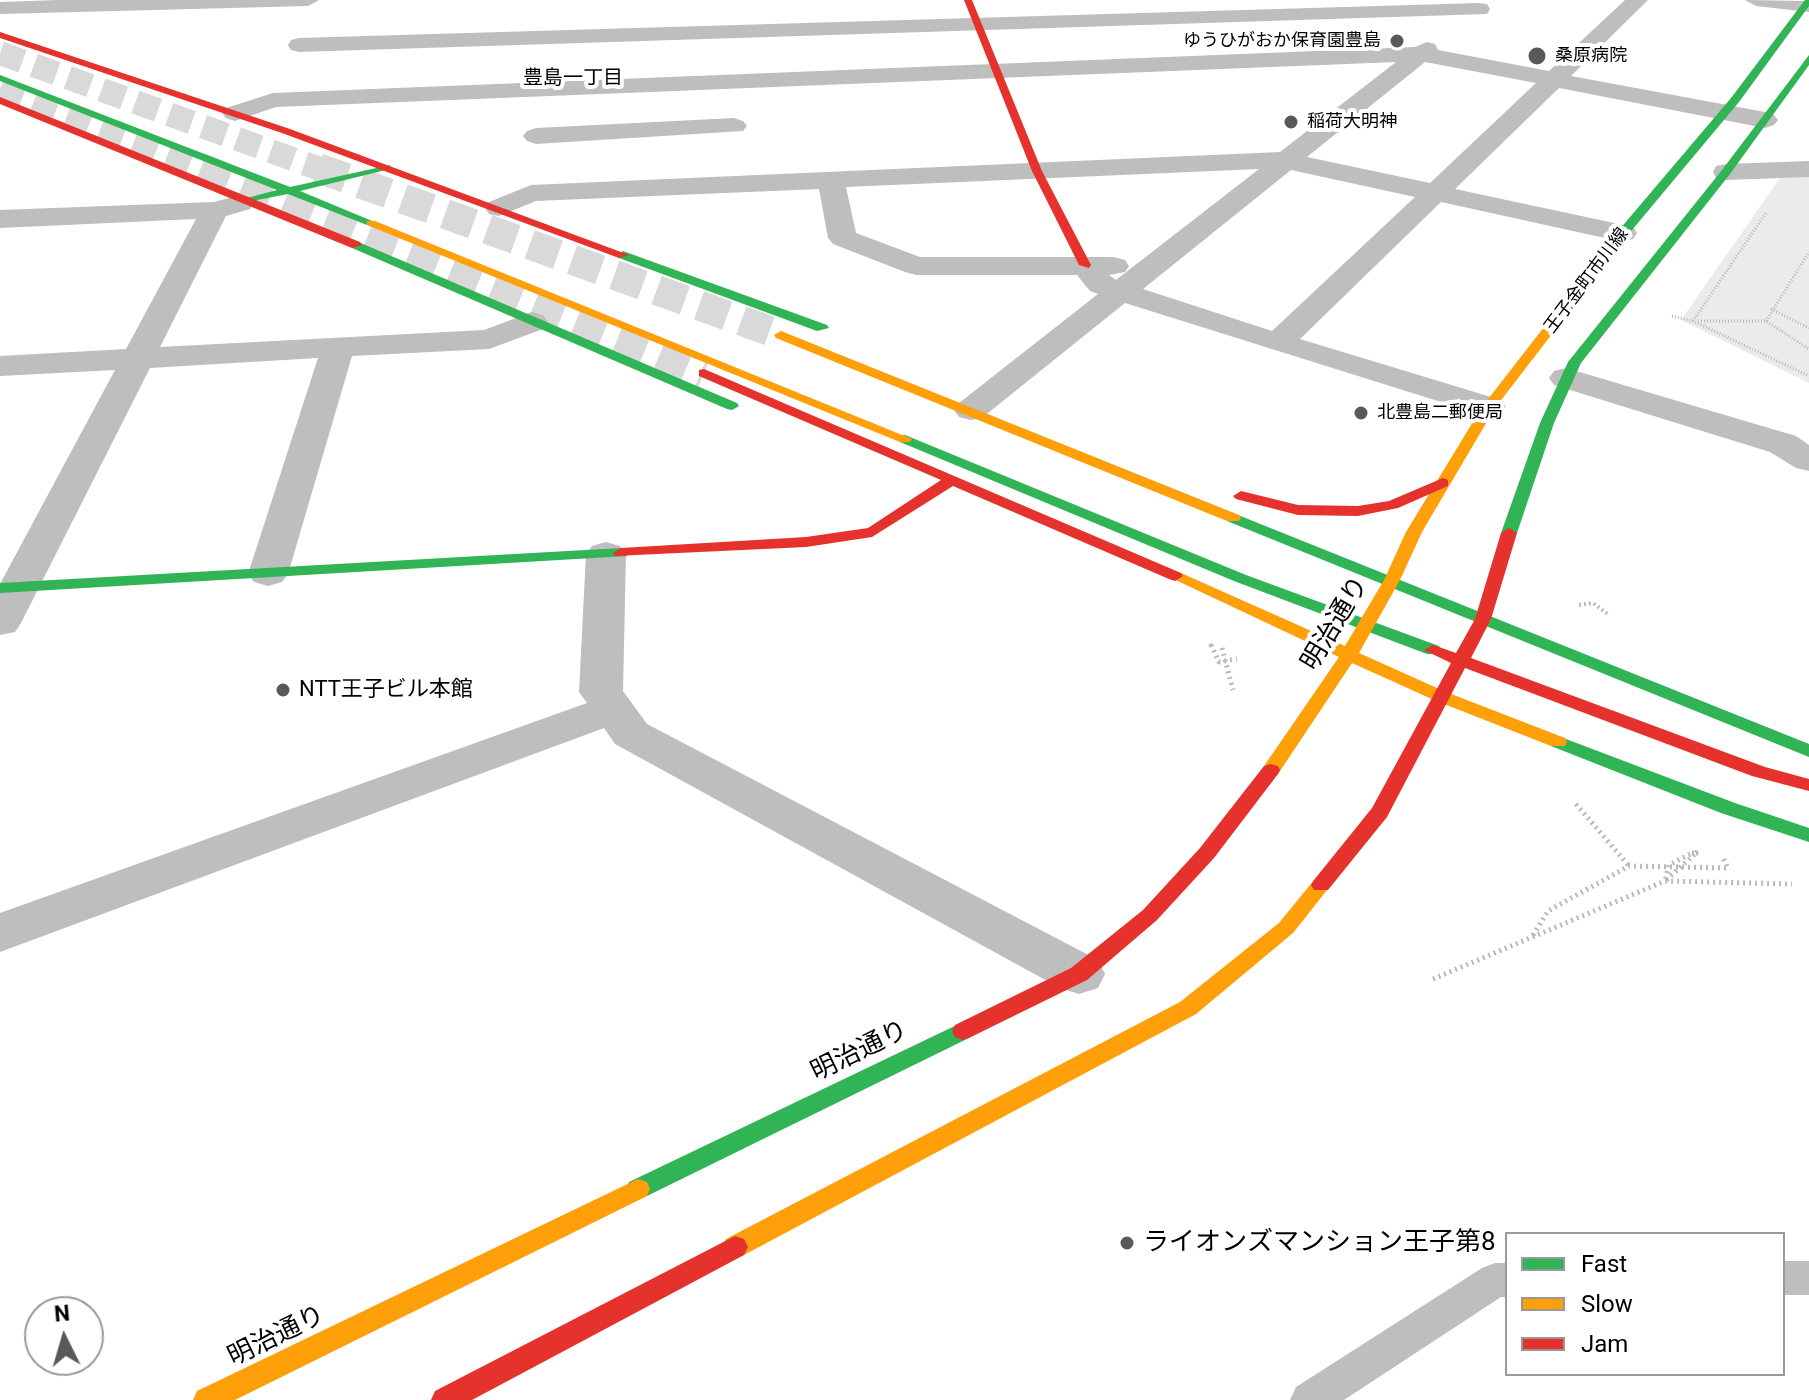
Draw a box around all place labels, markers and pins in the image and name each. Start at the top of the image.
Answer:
place label: ゆうひがおか保育園豊島 [1183,30,1381,52]
marker: ゆうひがおか保育園豊島 [1388,32,1406,50]
marker: 桑原病院 [1526,45,1548,67]
place label: 桑原病院 [1555,45,1627,67]
place label: 稲荷大明神 [1307,111,1397,133]
marker: 稲荷大明神 [1282,113,1300,131]
place label: 北豊島二郵便局 [1377,402,1503,424]
marker: 北豊島二郵便局 [1352,404,1370,422]
place label: NTT王子ビル本館 [299,677,473,703]
marker: NTT王子ビル本館 [274,681,292,699]
place label: ライオンズマンション王子第8 [1143,1227,1496,1259]
marker: ライオンズマンション王子第8 [1118,1234,1136,1252]

